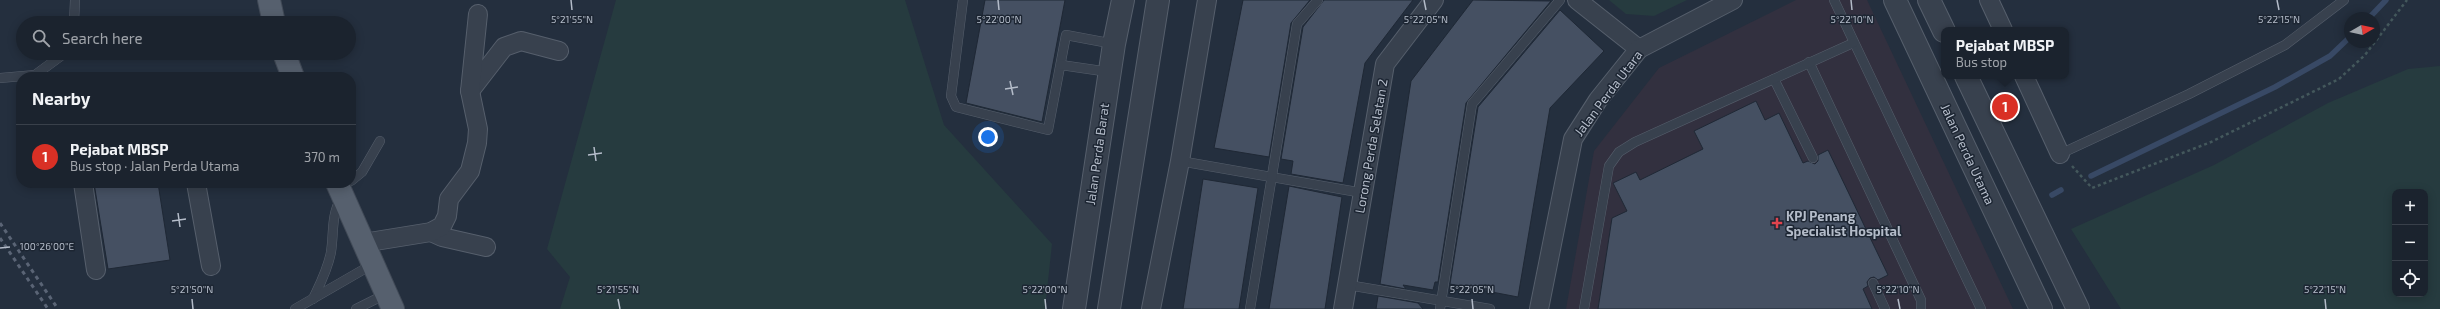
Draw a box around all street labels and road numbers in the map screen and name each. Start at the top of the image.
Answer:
street label: Jalan Perda Utara [1571,47,1645,139]
street label: Lorong Perda Selatan 2 [1351,77,1391,215]
street label: Jalan Perda Utama [1938,101,1998,207]
street label: Jalan Perda Barat [1082,102,1112,206]

